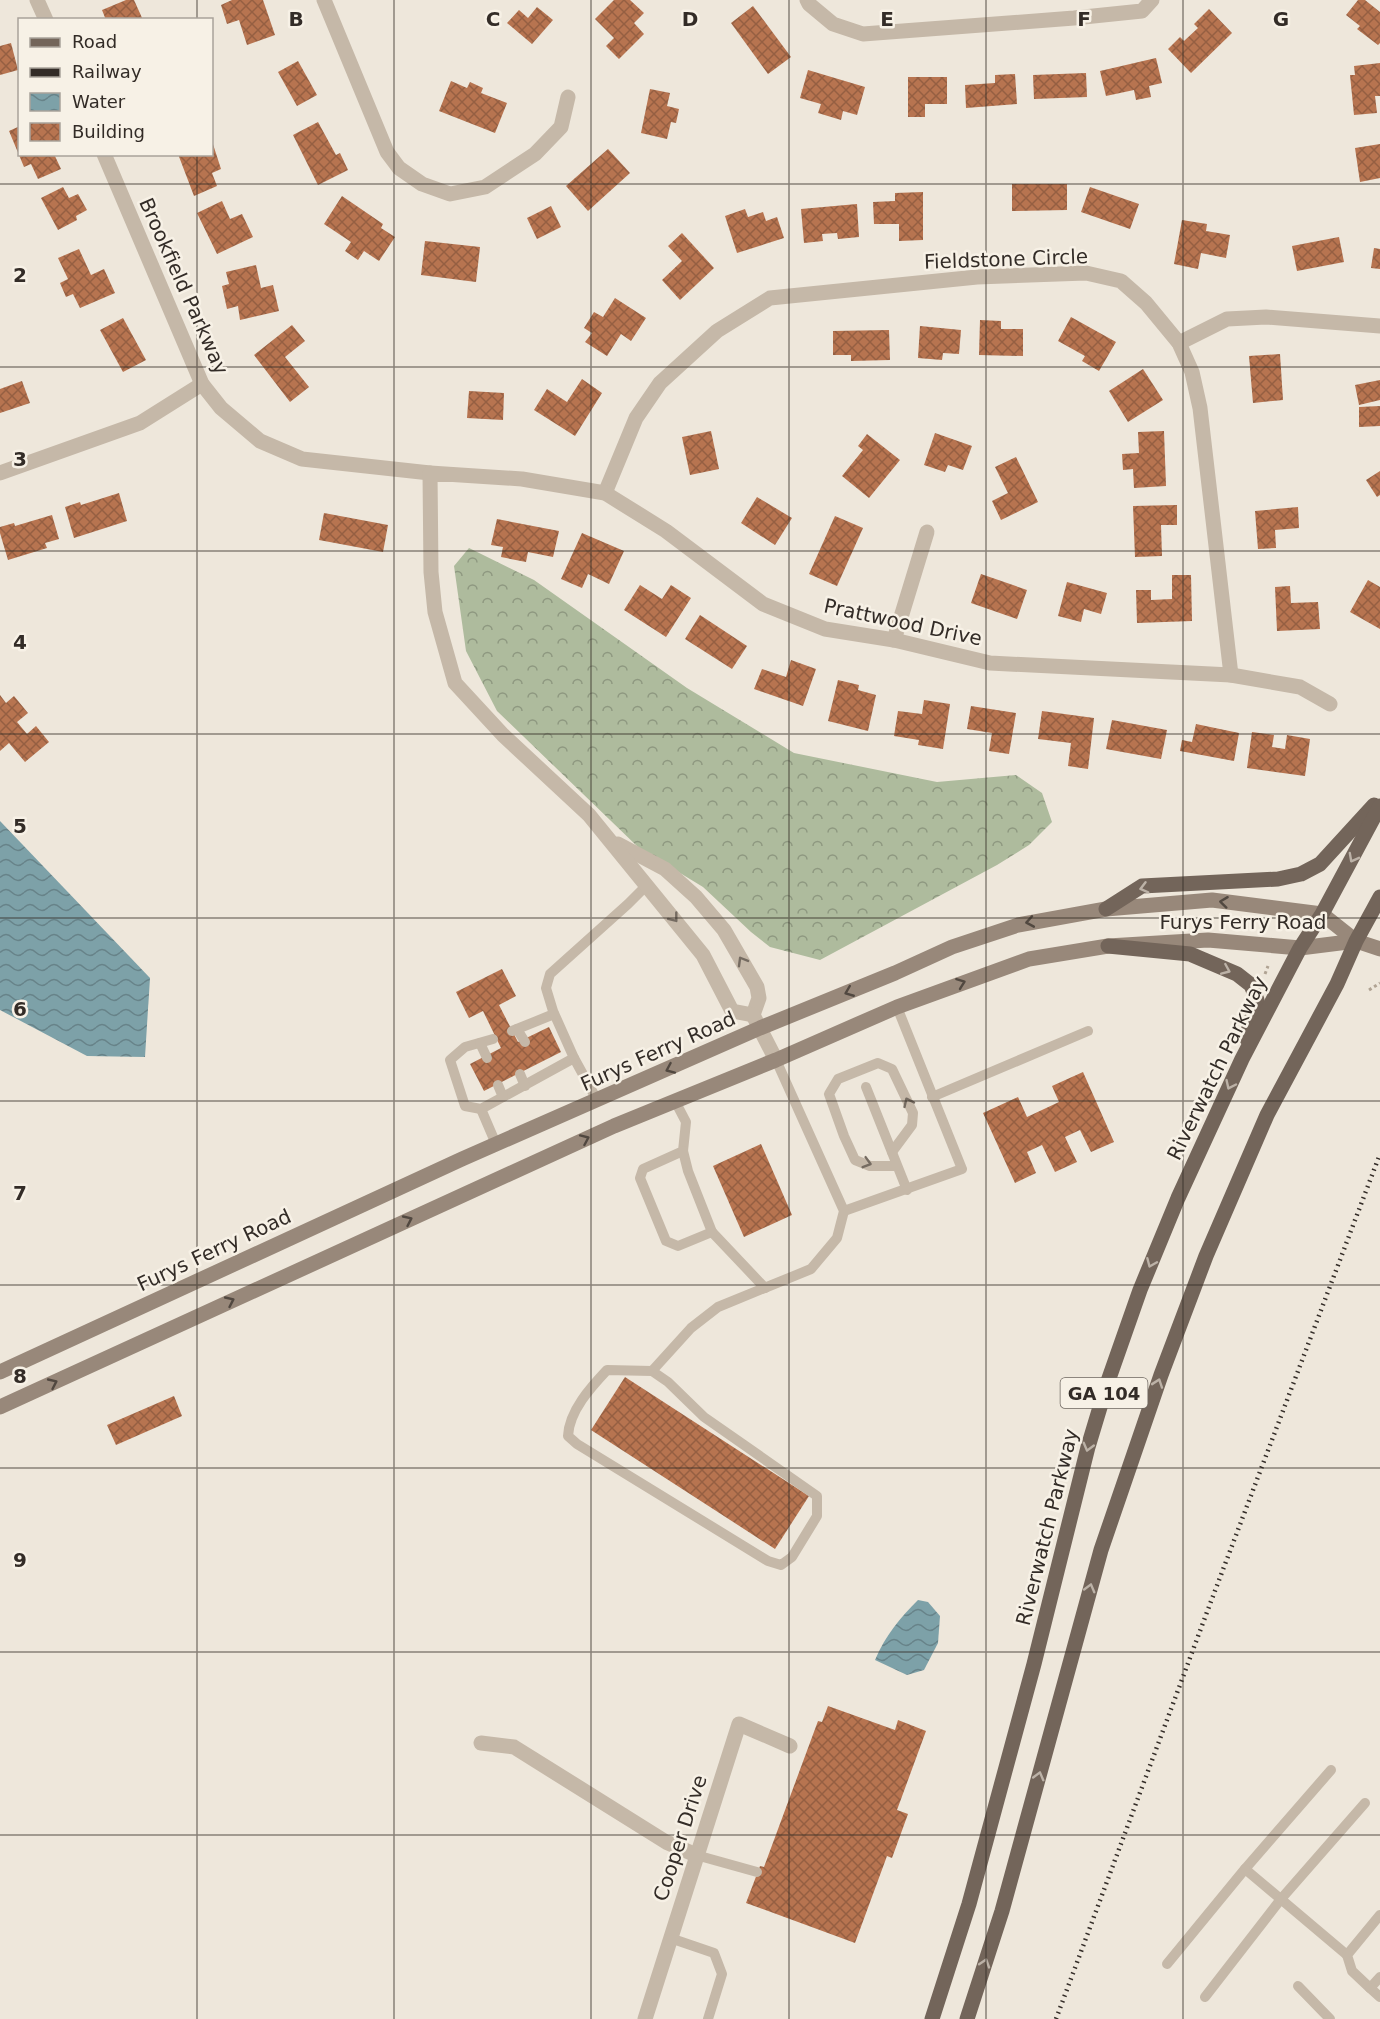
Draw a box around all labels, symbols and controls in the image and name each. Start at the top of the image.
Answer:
text: B [288,7,304,31]
text: C [486,7,500,31]
text: D [682,7,698,31]
text: E [880,7,894,31]
text: F [1077,7,1091,31]
text: G [1273,7,1289,31]
legend [18,18,213,156]
text: Road [72,31,117,52]
text: Railway [72,61,142,82]
text: Water [72,91,126,112]
text: Building [72,121,145,142]
street label: Brookfield Parkway [134,194,234,378]
street label: Fieldstone Circle [924,244,1088,274]
text: 2 [13,263,27,287]
text: 3 [13,447,27,471]
street label: Prattwood Drive [822,594,984,650]
text: 4 [13,630,27,654]
text: 5 [13,814,27,838]
one-way arrow [1348,851,1360,862]
one-way arrow [1140,881,1150,894]
one-way arrow [1219,896,1228,908]
street label: Furys Ferry Road [1159,910,1327,934]
one-way arrow [666,911,677,922]
one-way arrow [1026,916,1035,928]
one-way arrow [738,957,749,968]
one-way arrow [1220,962,1231,974]
street label: Riverwatch Parkway [1162,972,1272,1164]
one-way arrow [955,978,966,991]
one-way arrow [844,985,855,997]
text: 6 [13,997,27,1021]
street label: Furys Ferry Road [577,1006,739,1096]
one-way arrow [665,1062,676,1074]
one-way arrow [1226,1078,1238,1089]
one-way arrow [903,1097,915,1108]
one-way arrow [578,1134,589,1146]
one-way arrow [861,1156,872,1168]
text: 7 [13,1181,27,1205]
street label: Furys Ferry Road [133,1204,295,1296]
one-way arrow [401,1215,412,1227]
one-way arrow [1146,1256,1158,1267]
one-way arrow [224,1297,235,1309]
text: 8 [13,1364,27,1388]
one-way arrow [47,1378,58,1390]
road number: GA 104 [1060,1378,1148,1408]
one-way arrow [1151,1378,1164,1389]
street label: Riverwatch Parkway [1011,1426,1083,1628]
one-way arrow [1083,1441,1095,1452]
text: 9 [13,1548,27,1572]
one-way arrow [1083,1583,1095,1594]
one-way arrow [1032,1771,1044,1782]
street label: Cooper Drive [648,1772,712,1904]
one-way arrow [978,1958,991,1969]

